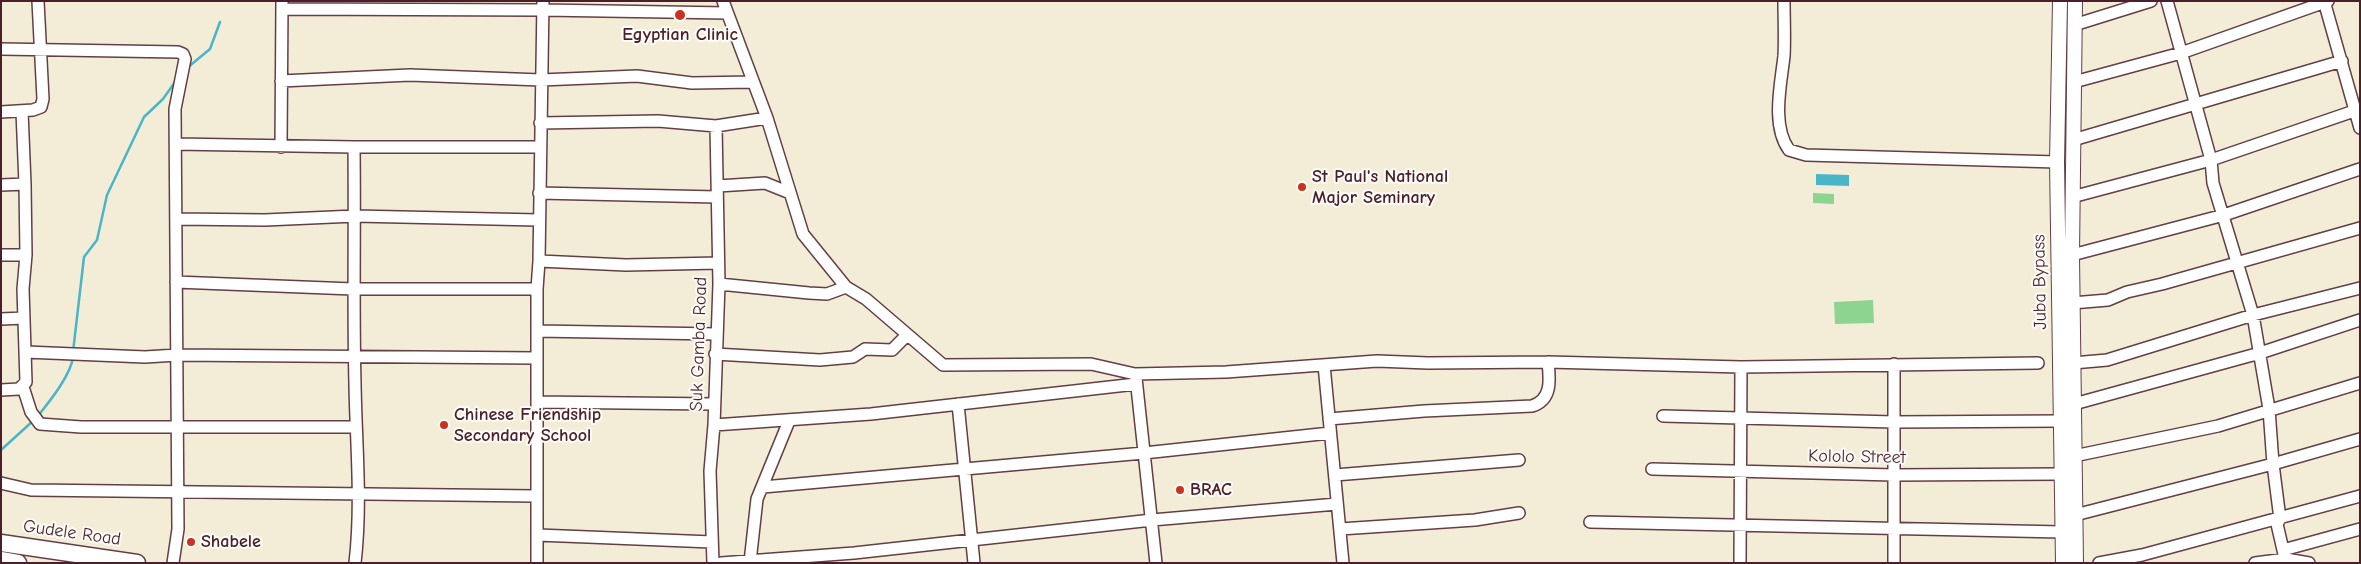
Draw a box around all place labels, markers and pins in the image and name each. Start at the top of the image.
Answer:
marker: Egyptian Clinic [673,8,687,22]
place label: Egyptian Clinic [622,24,738,46]
place label: St Paul's National Major Seminary [1312,166,1448,208]
marker: St Paul's National Major Seminary [1296,181,1308,193]
place label: Chinese Friendship Secondary School [454,404,601,446]
marker: Chinese Friendship Secondary School [438,419,450,431]
place label: BRAC [1190,479,1232,501]
marker: BRAC [1174,484,1186,496]
place label: Shabele [201,531,261,553]
marker: Shabele [185,536,197,548]

